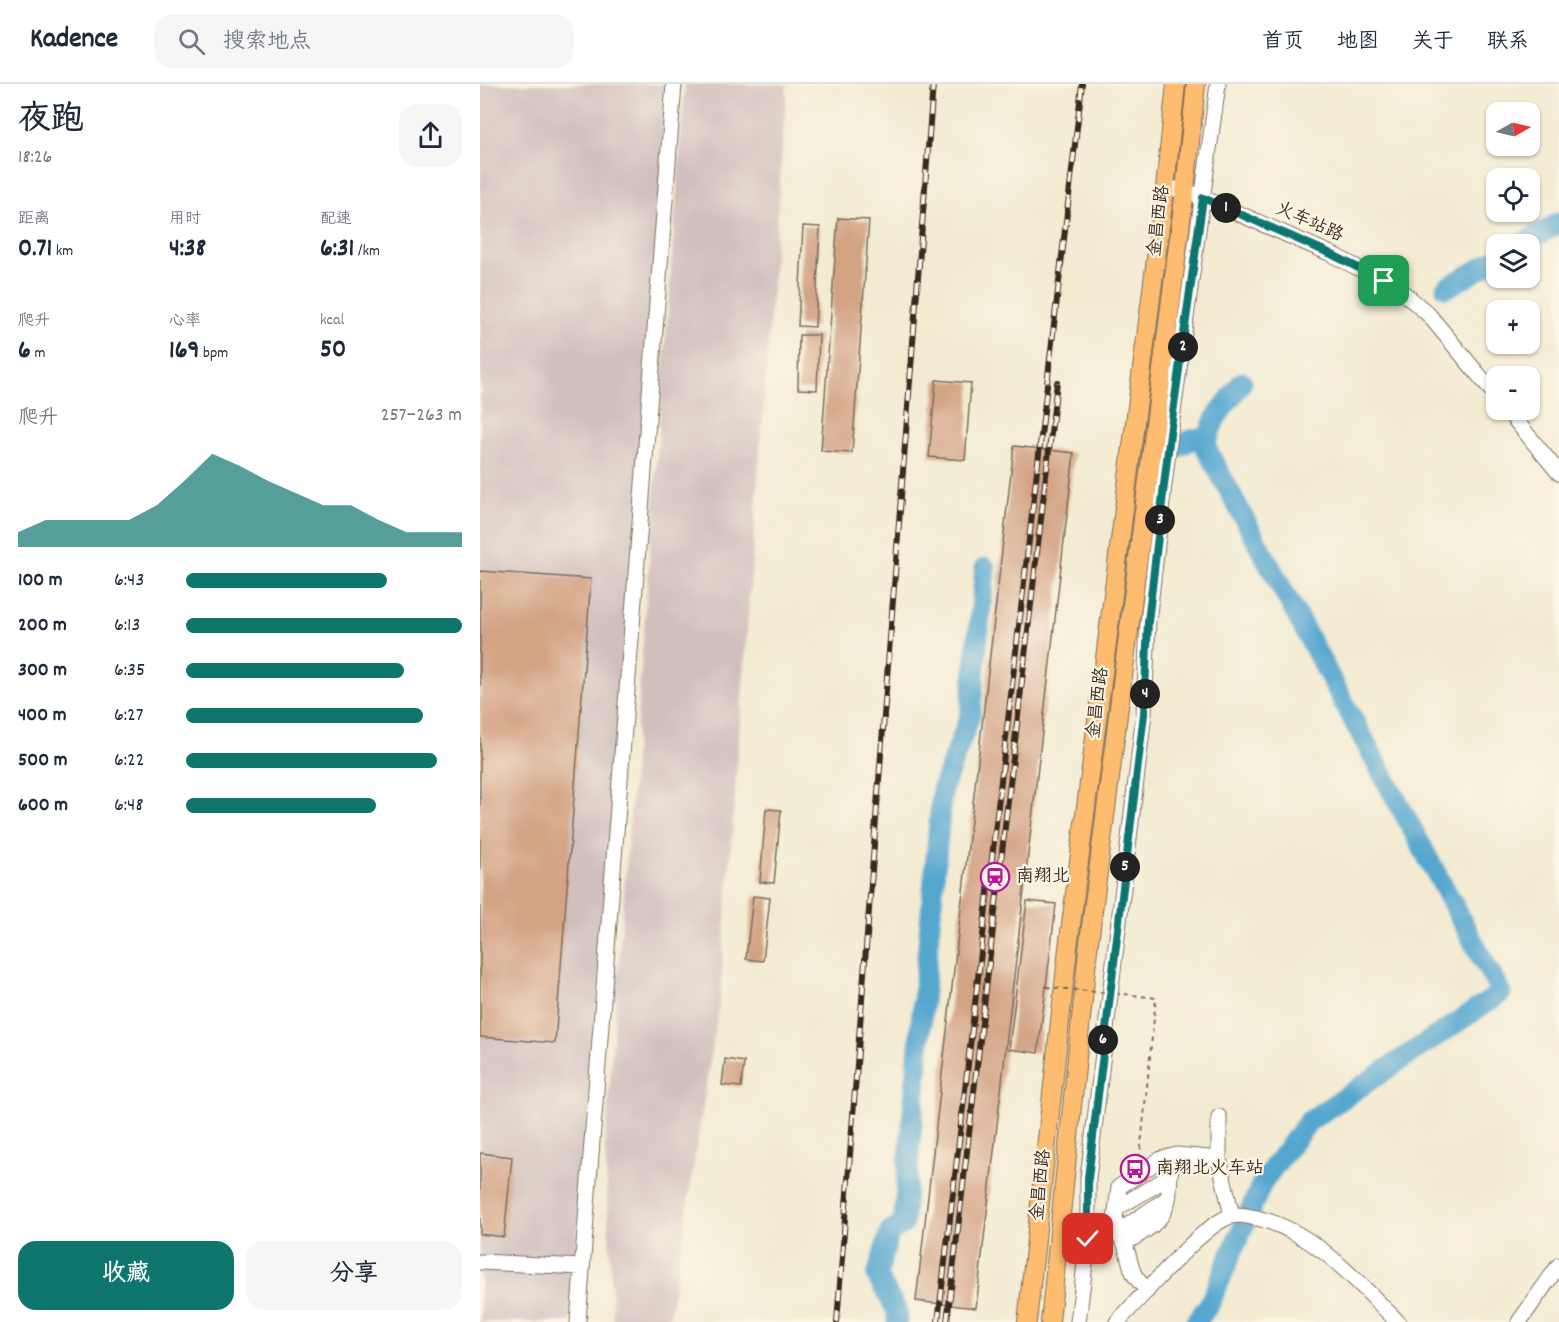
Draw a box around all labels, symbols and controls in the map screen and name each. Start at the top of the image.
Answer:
search box [154,14,574,68]
text: Kadence [30,21,118,61]
icon: search [175,25,208,58]
text: 搜索地点 [223,27,311,58]
text: 首页 [1262,28,1304,58]
text: 地图 [1337,28,1379,58]
text: 关于 [1412,28,1454,58]
text: 联系 [1487,28,1529,58]
text: 夜跑 [18,98,84,145]
north arrow [1486,102,1540,156]
map controls [1486,102,1540,420]
button: share [399,104,462,167]
text: 18:26 [18,144,52,172]
button: locate [1486,168,1540,222]
street label: 金昌西路 [1143,184,1177,258]
pin: 1 [1211,193,1241,223]
text: 1 [1224,196,1228,219]
street label: 火车站路 [1271,197,1347,249]
text: 距离 [18,208,50,231]
text: 用时 [169,208,201,231]
text: 配速 [320,208,352,231]
text: 0.71 [18,231,52,268]
text: 4:38 [169,231,206,268]
text: 6:31 [320,231,354,268]
button: layers [1486,234,1540,288]
text: km [52,240,73,263]
text: /km [354,240,380,263]
pin [1358,255,1409,306]
icon: arrive [1367,264,1400,297]
button: + [1486,300,1540,354]
text: kcal [320,309,344,332]
text: 爬升 [18,310,50,333]
text: 心率 [169,310,201,333]
text: 50 [320,332,346,369]
pin: 2 [1168,332,1198,362]
text: 6 [18,333,31,370]
text: 169 [169,333,199,370]
text: 2 [1180,335,1187,358]
text: m [31,342,45,365]
text: bpm [199,342,228,365]
button: − [1486,366,1540,420]
text: 257–263 m [381,402,462,430]
text: 爬升 [18,405,58,433]
pin: 3 [1145,505,1175,535]
text: 3 [1156,508,1164,531]
text: 100 m [18,567,63,595]
text: 6:43 [114,567,144,595]
text: 200 m [18,612,67,640]
text: 6:13 [114,612,140,640]
text: 300 m [18,657,67,685]
text: 6:35 [114,657,145,685]
street label: 金昌西路 [1082,666,1116,740]
pin: 4 [1130,679,1160,709]
text: 4 [1142,682,1148,705]
text: 400 m [18,702,66,730]
text: 6:27 [114,702,144,730]
text: 500 m [18,747,67,775]
text: 6:22 [114,747,145,775]
text: 600 m [18,792,68,820]
text: 6:48 [114,792,143,820]
pin: 5 [1110,852,1140,882]
text: 5 [1121,855,1129,878]
station icon: 南翔北 [979,861,1011,893]
place label: 南翔北 [1016,865,1070,890]
pin: 6 [1088,1025,1118,1055]
text: 6 [1099,1028,1107,1051]
street label: 金昌西路 [1026,1148,1058,1222]
bus stop icon: 南翔北火车站 [1119,1153,1151,1185]
place label: 南翔北火车站 [1156,1157,1264,1182]
pin [1062,1213,1113,1264]
icon: check [1071,1222,1104,1255]
button: 收藏 [18,1241,234,1310]
button: 分享 [246,1241,462,1310]

